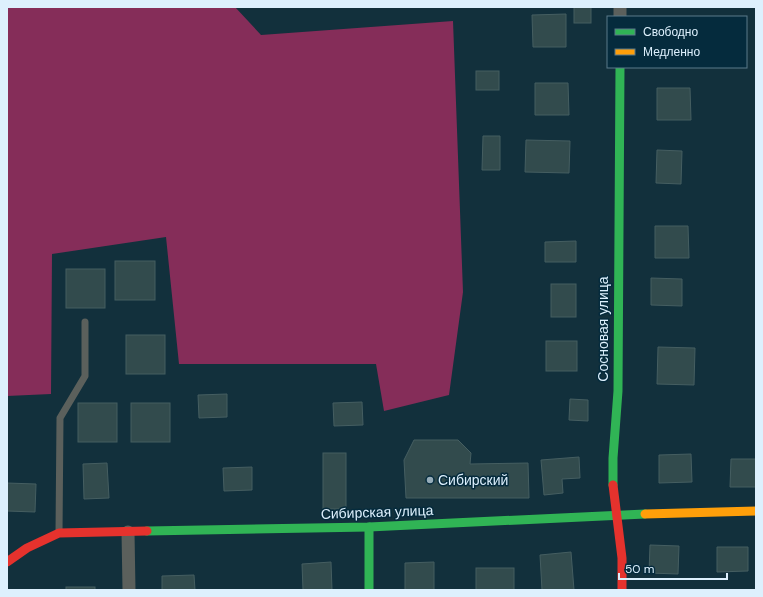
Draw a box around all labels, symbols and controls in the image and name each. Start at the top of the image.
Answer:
legend [607,16,747,68]
text: Свободно [643,24,698,40]
text: Медленно [643,44,700,60]
street label: Сосновая улица [594,276,612,382]
place label: Сибирский [438,471,508,489]
marker: Сибирский [425,475,435,485]
street label: Сибирская улица [320,501,434,523]
scale bar [619,555,727,581]
text: 50 m [625,561,654,577]

